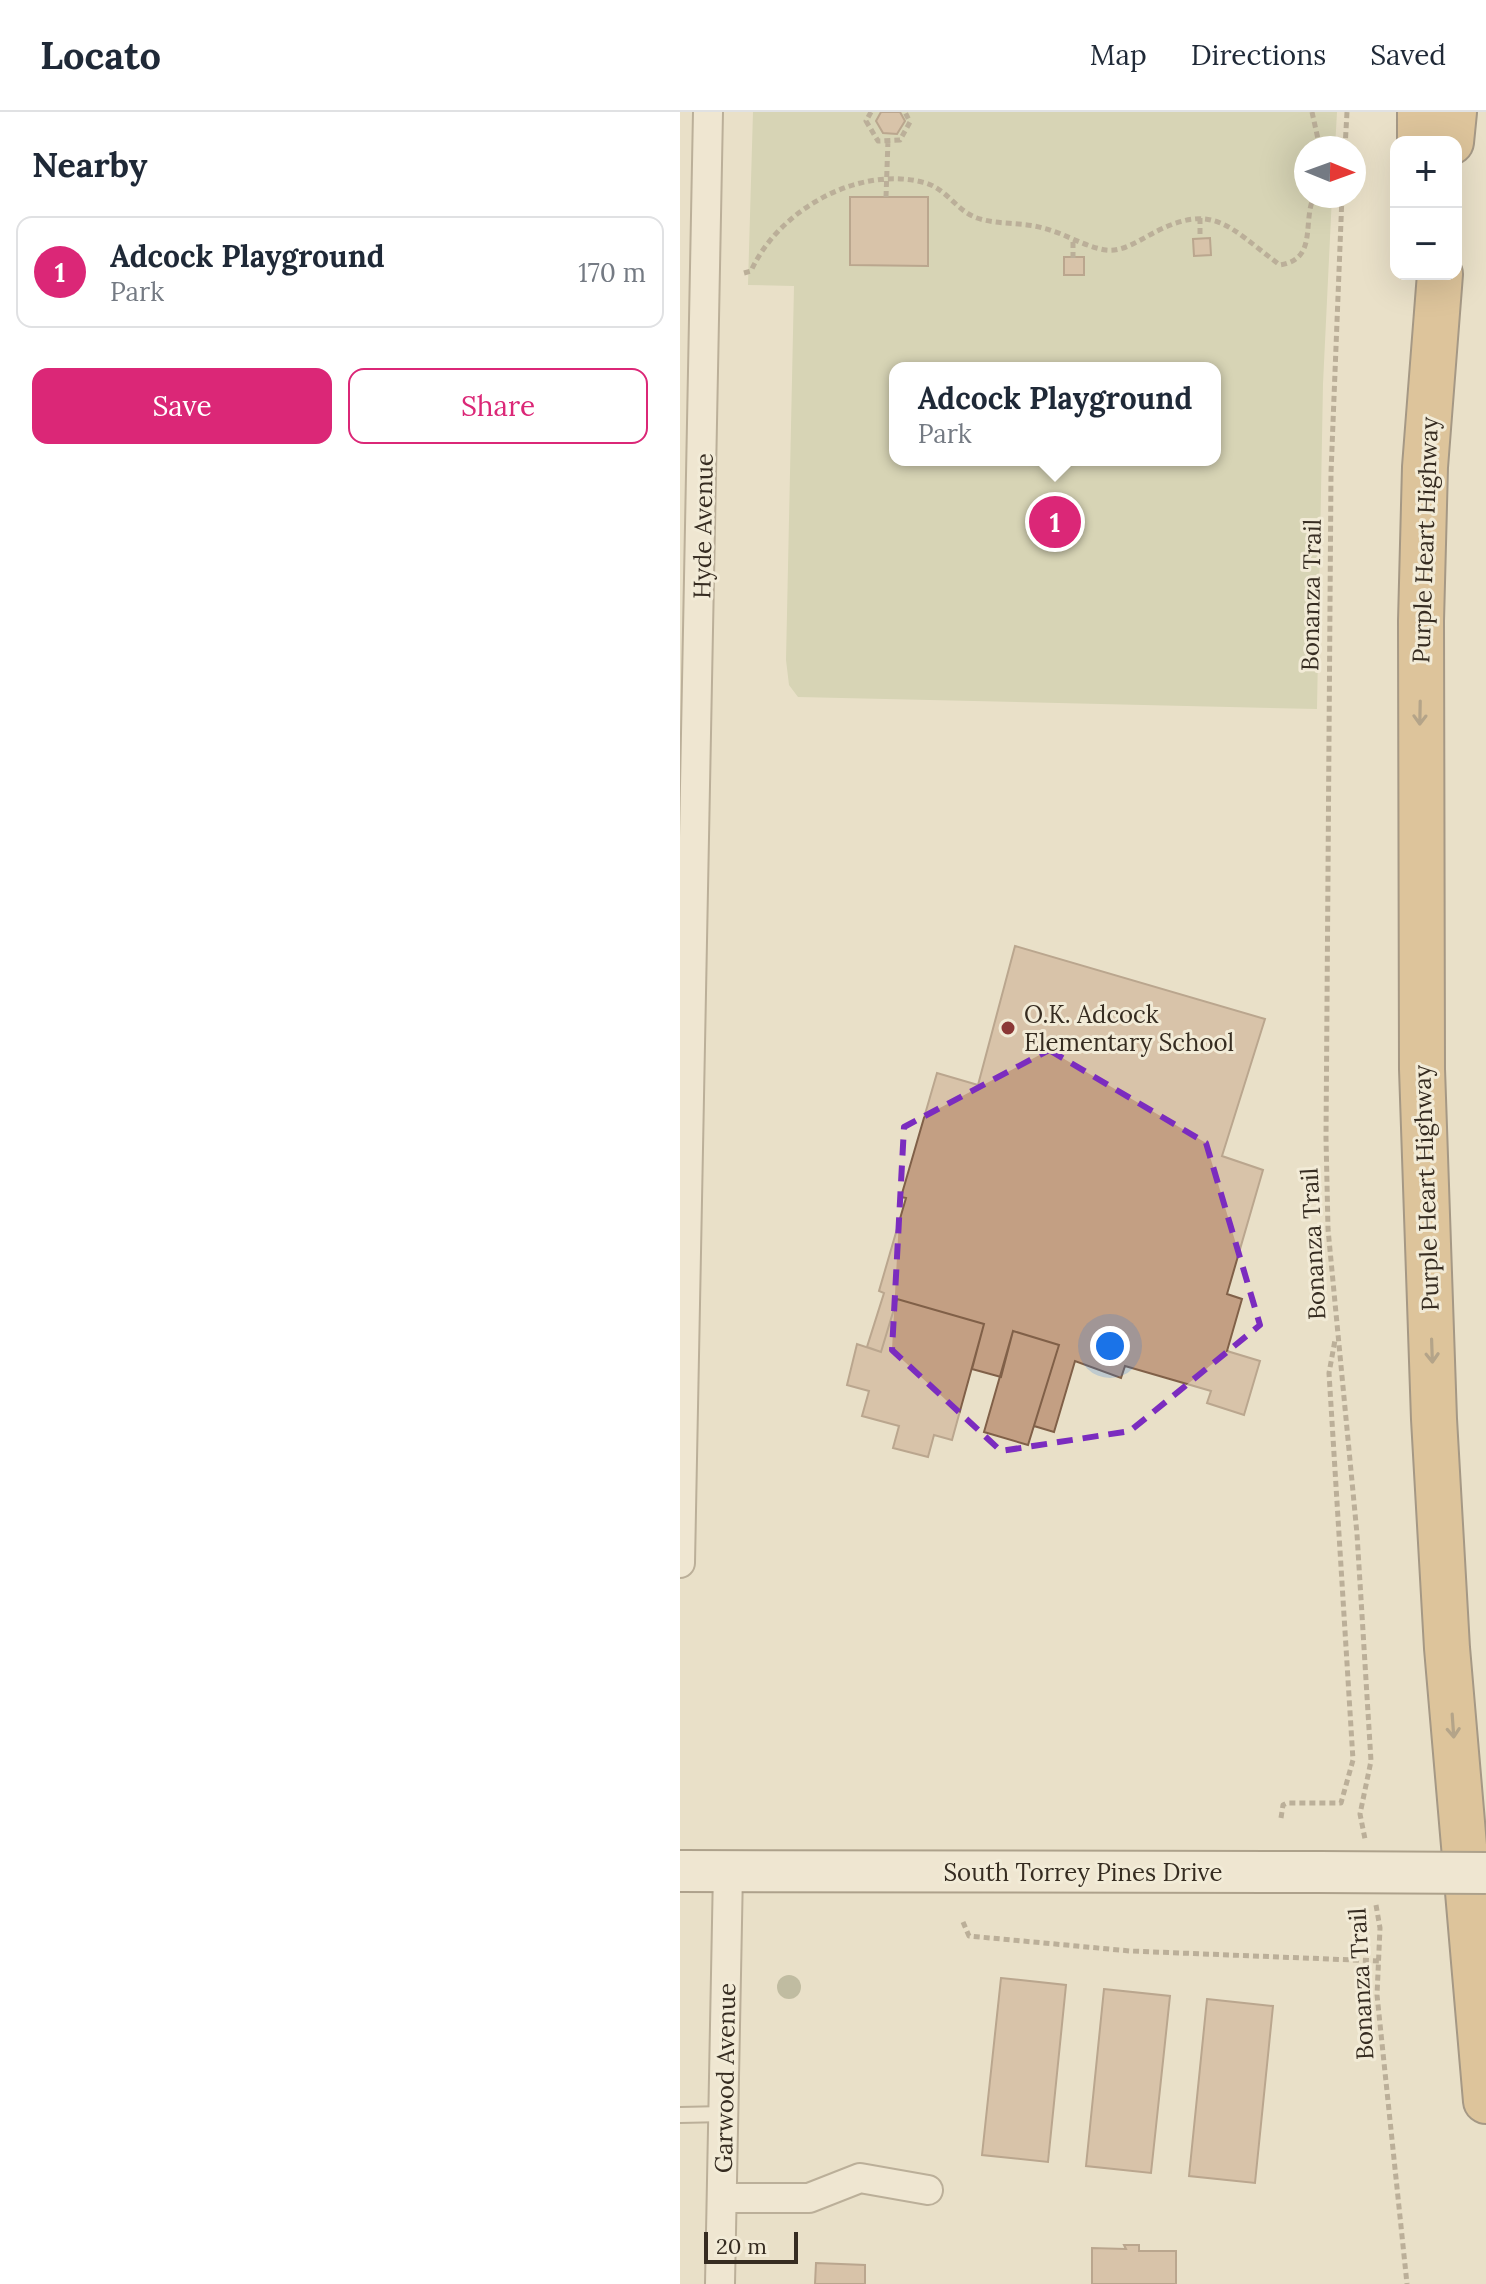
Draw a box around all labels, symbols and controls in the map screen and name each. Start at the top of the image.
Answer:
text: Locato [40,31,161,79]
text: Map [1090,37,1147,73]
text: Directions [1191,37,1326,73]
text: Saved [1370,37,1446,73]
north arrow [1294,136,1366,208]
map controls [1390,136,1462,280]
button: + [1390,136,1462,208]
text: Nearby [32,143,148,186]
button: − [1390,208,1462,280]
text: Adcock Playground [110,237,385,275]
text: 1 [55,256,65,289]
text: 170 m [578,256,646,289]
text: Park [110,275,164,308]
popup [889,362,1221,466]
button: Save [32,368,332,444]
button: Share [348,368,648,444]
text: Adcock Playground [918,379,1192,417]
street label: Purple Heart Highway [1405,416,1445,664]
text: Park [918,417,972,450]
street label: Hyde Avenue [686,453,720,599]
pin: 1 [1029,492,1081,552]
street label: Bonanza Trail [1294,519,1328,671]
one-way arrow [1412,699,1428,726]
place label: O.K. Adcock Elementary School [1024,999,1234,1058]
marker: O.K. Adcock Elementary School [999,1019,1017,1037]
street label: Purple Heart Highway [1406,1064,1446,1312]
street label: Bonanza Trail [1294,1167,1332,1321]
your location [1090,1326,1130,1366]
one-way arrow [1424,1337,1439,1364]
one-way arrow [1446,1712,1461,1739]
street label: South Torrey Pines Drive [944,1857,1222,1888]
street label: Bonanza Trail [1342,1907,1380,2061]
street label: Garwood Avenue [708,1983,742,2173]
scale bar [704,2228,798,2264]
text: 20 m [716,2232,767,2260]

